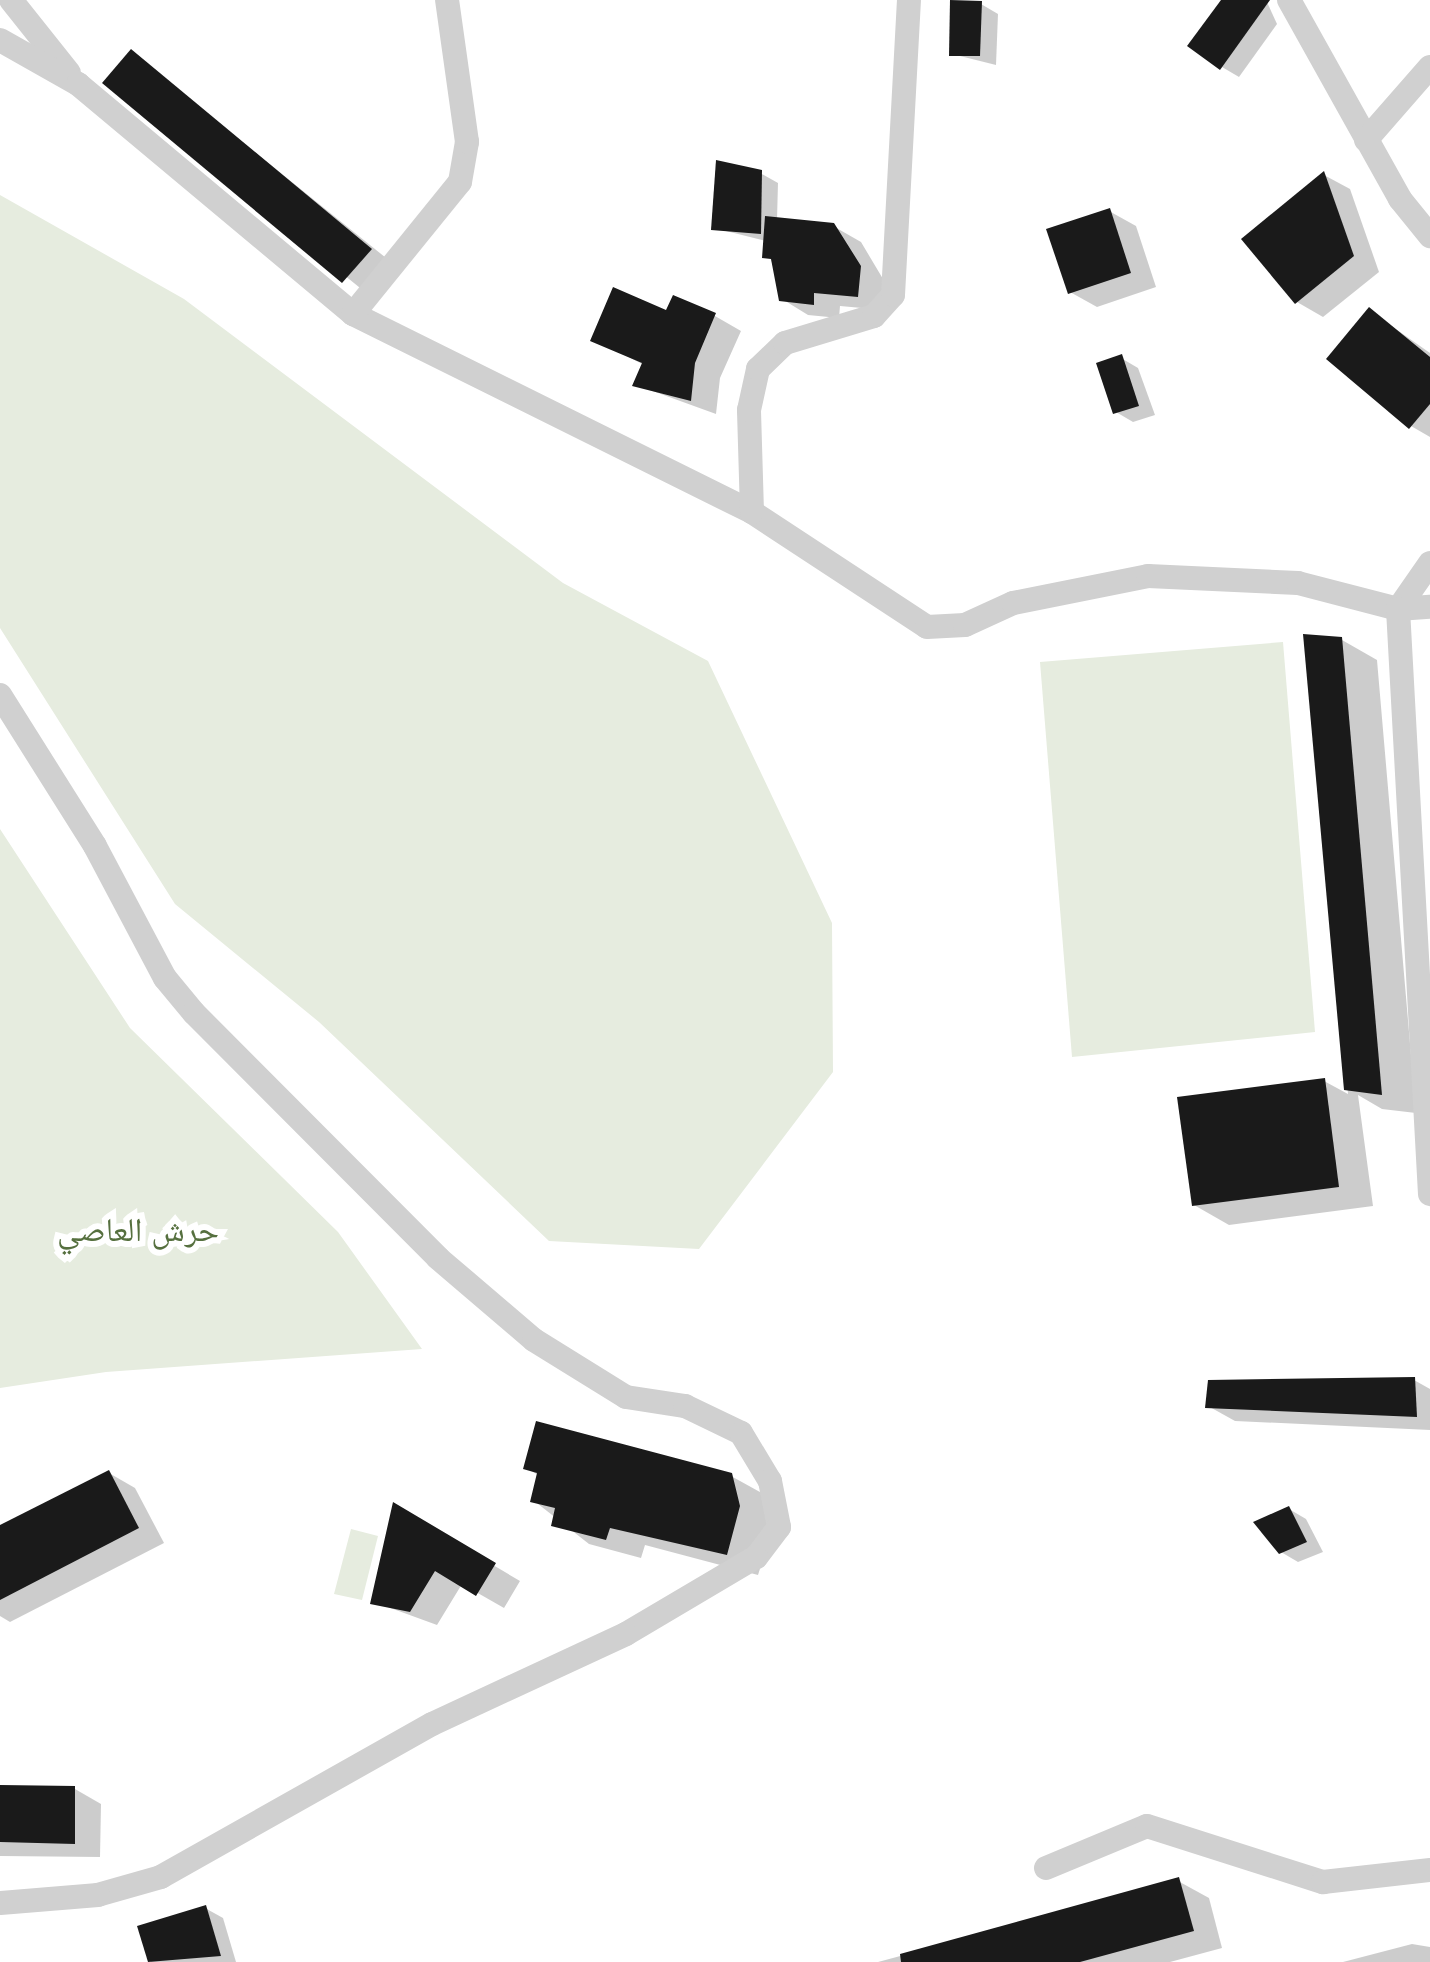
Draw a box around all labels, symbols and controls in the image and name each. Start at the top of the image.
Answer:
park label: حرش العاصي [57,1210,219,1250]

